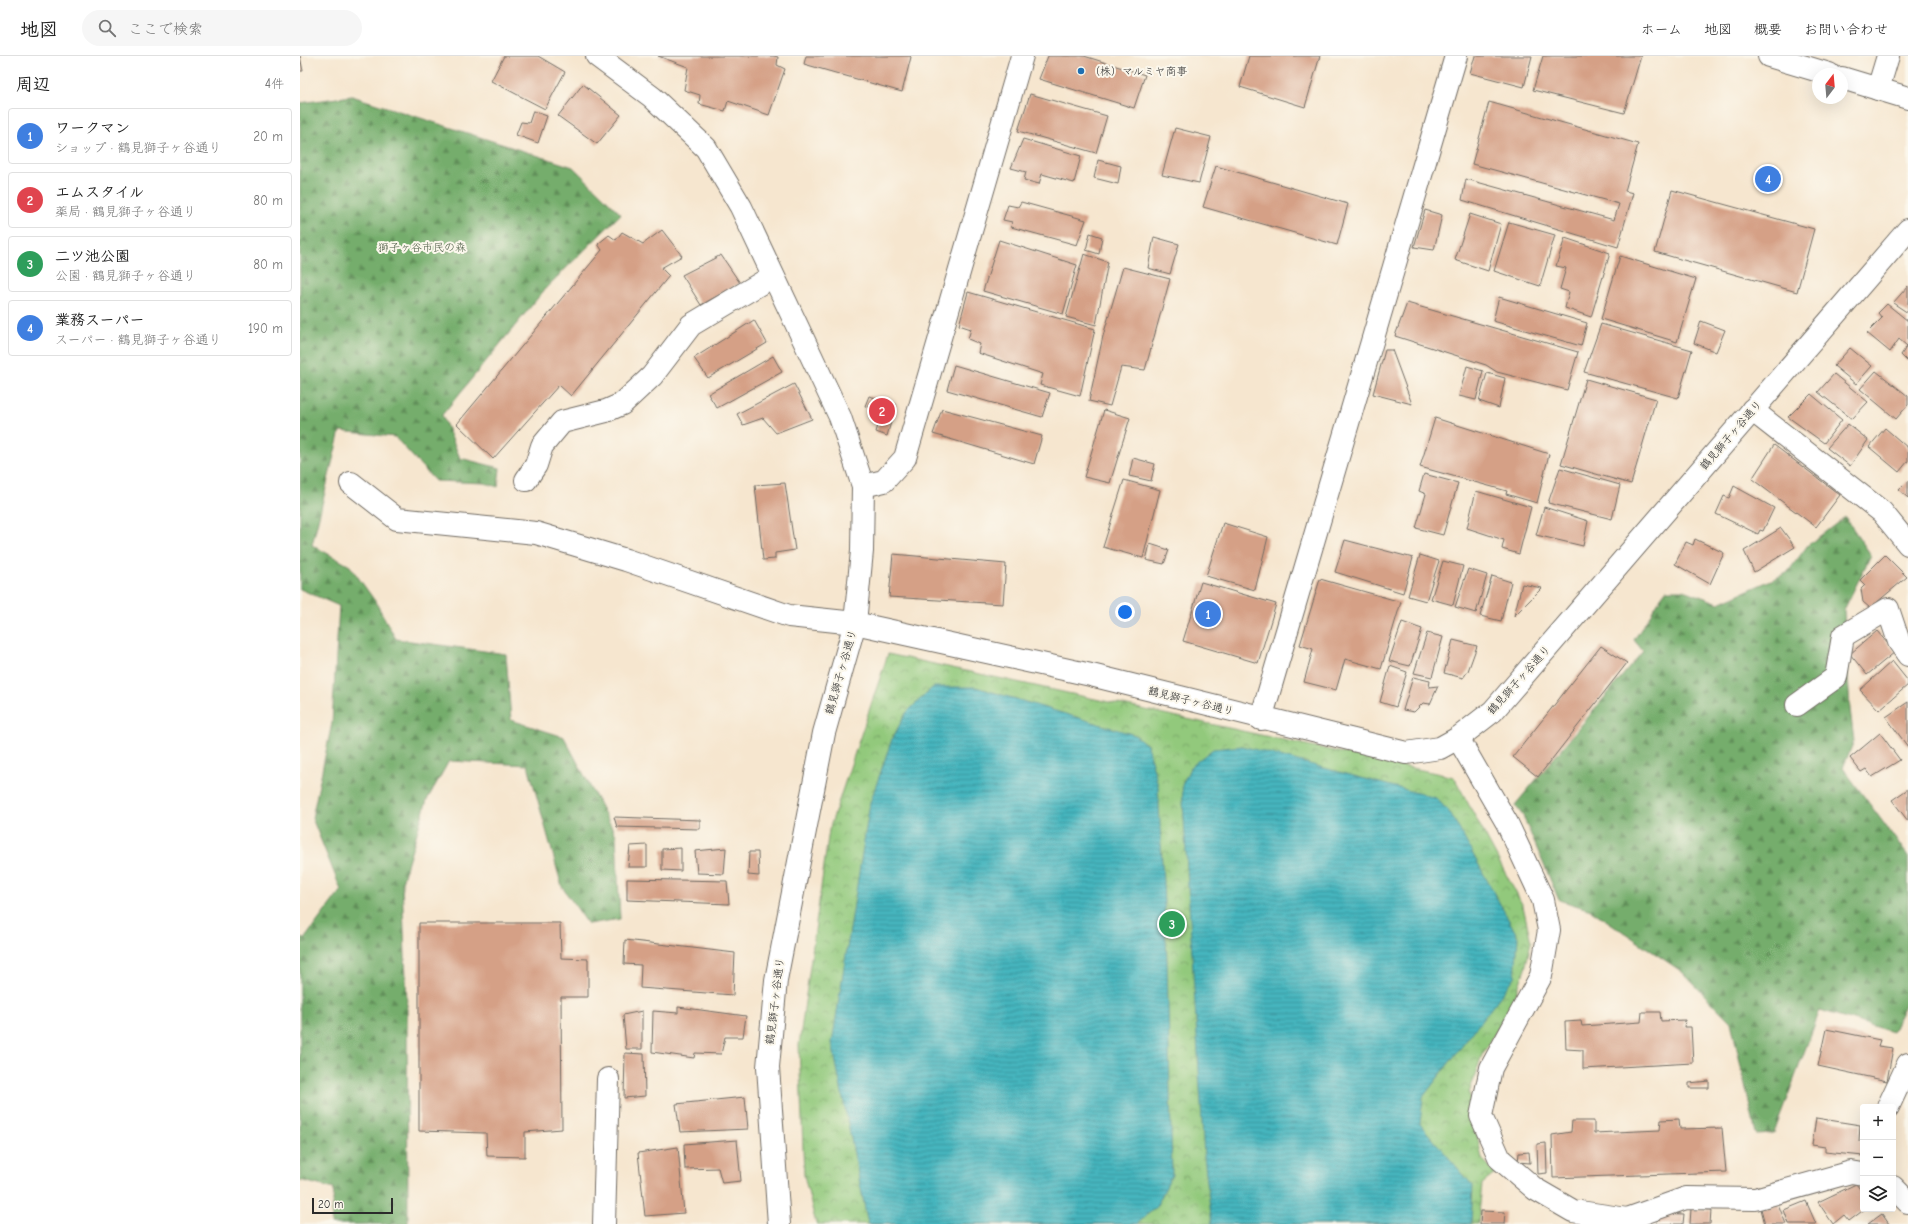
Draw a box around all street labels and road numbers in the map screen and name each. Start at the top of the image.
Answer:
street label: 鶴見獅子ヶ谷通り [1697,398,1765,472]
street label: 鶴見獅子ヶ谷通り [823,628,859,716]
street label: 鶴見獅子ヶ谷通り [1485,643,1553,717]
street label: 鶴見獅子ヶ谷通り [1147,684,1235,718]
street label: 鶴見獅子ヶ谷通り [763,957,787,1045]

